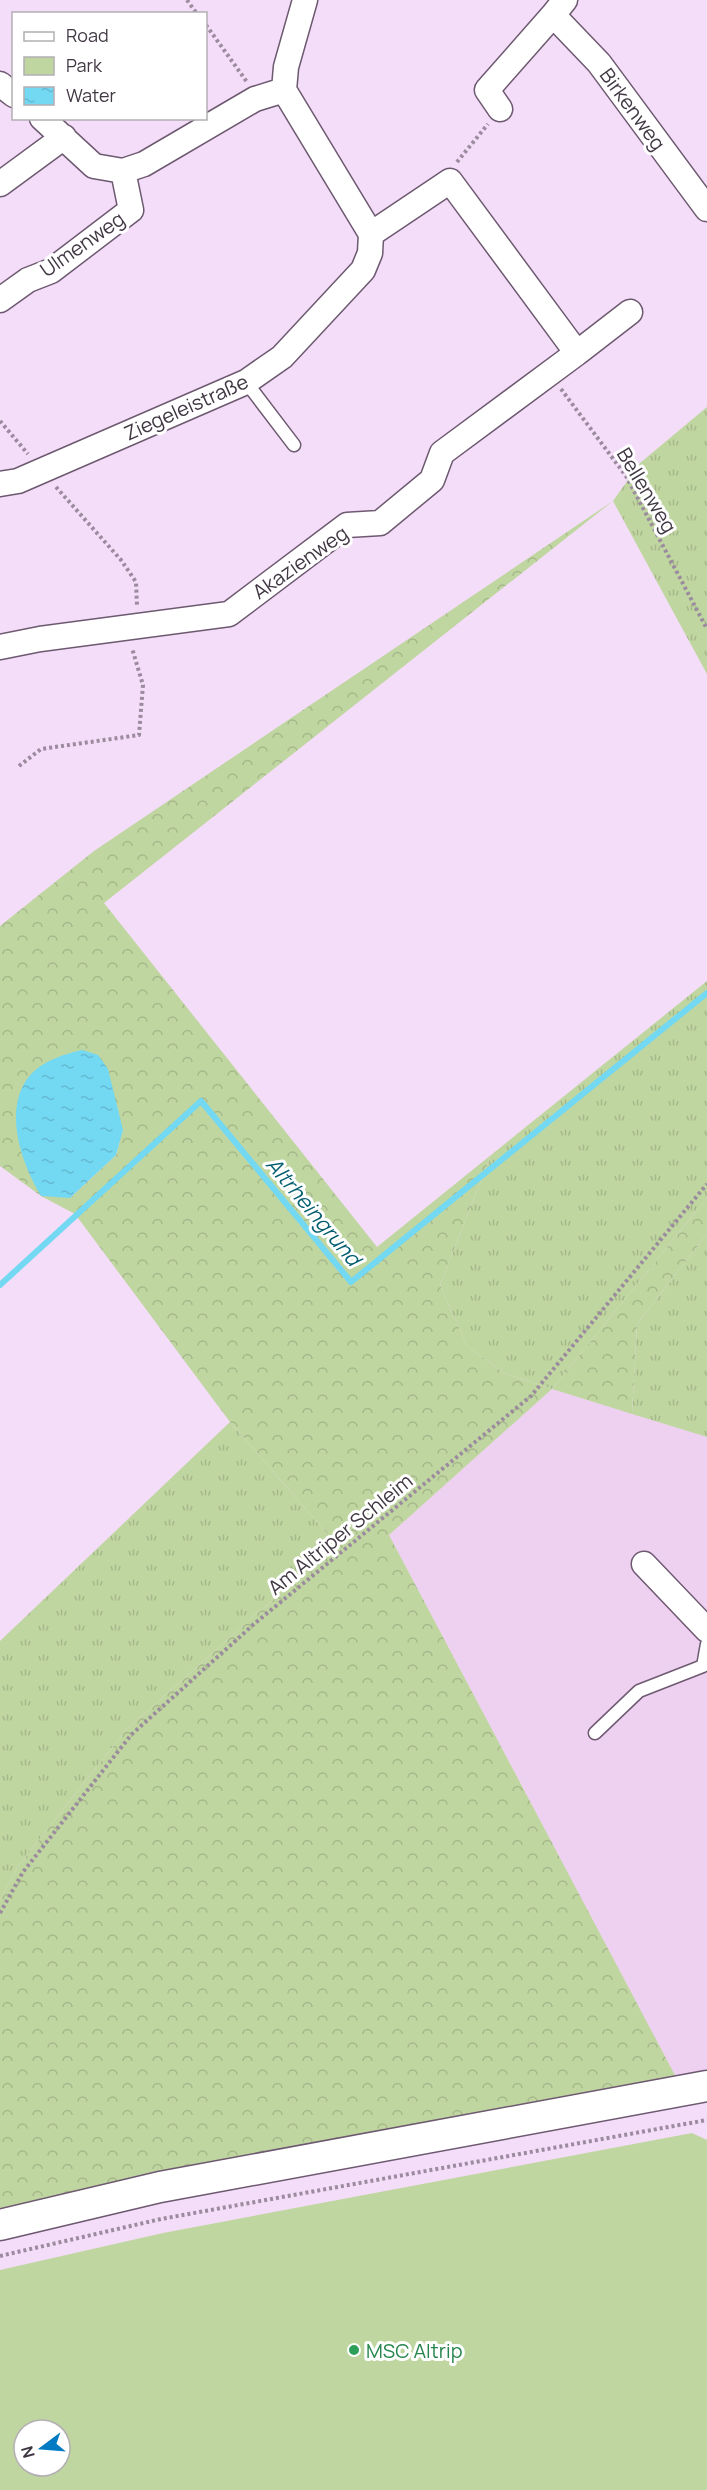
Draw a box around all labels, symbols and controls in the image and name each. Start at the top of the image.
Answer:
legend [12,12,207,120]
text: Road [66,23,109,47]
text: Park [66,53,103,77]
street label: Birkenweg [594,62,672,156]
text: Water [66,83,116,107]
street label: Ulmenweg [34,205,130,283]
street label: Ziegeleistraße [120,368,252,446]
street label: Bellenweg [611,442,683,538]
street label: Akazienweg [247,519,353,605]
water label: Altrheingrund [260,1151,369,1273]
street label: Am Altriper Schleim [262,1467,418,1601]
place label: MSC Altrip [366,2337,463,2364]
marker: MSC Altrip [347,2343,361,2357]
north arrow [12,2418,72,2478]
text: N [15,2444,40,2461]

